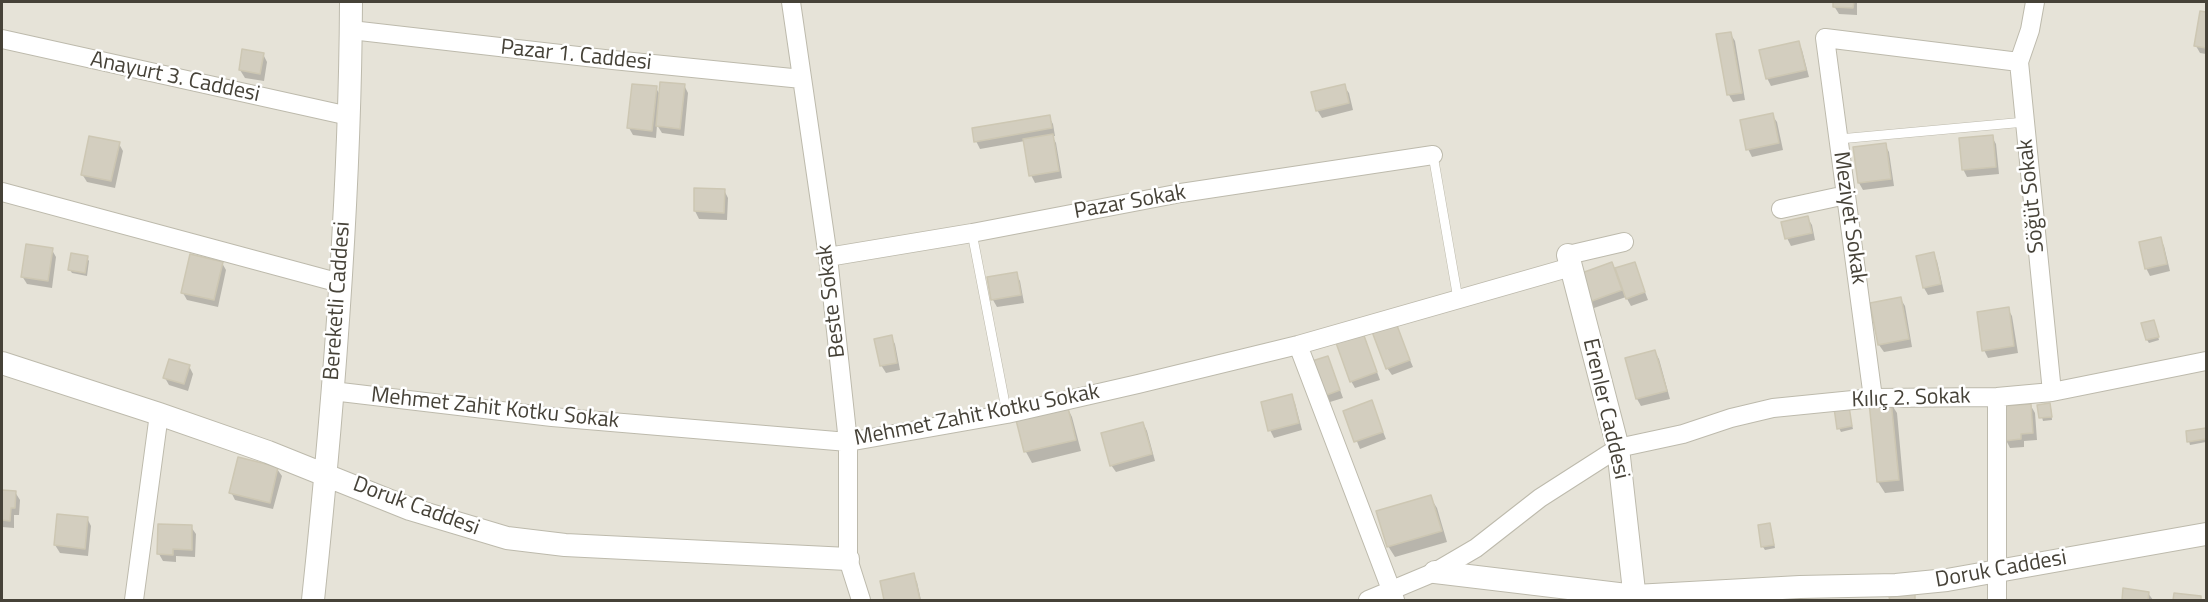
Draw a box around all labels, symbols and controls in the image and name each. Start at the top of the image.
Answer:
street label: Pazar 1. Caddesi [499,35,653,77]
street label: Anayurt 3. Caddesi [88,47,262,109]
street label: Söğüt Sokak [2013,138,2051,254]
street label: Meziyet Sokak [1827,150,1871,286]
street label: Pazar Sokak [1072,180,1188,226]
street label: Bereketli Caddesi [319,221,357,381]
street label: Beste Sokak [812,243,852,359]
street label: Erenler Caddesi [1576,336,1634,482]
street label: Mehmet Zahit Kotku Sokak [852,379,1102,453]
street label: Mehmet Zahit Kotku Sokak [370,383,620,435]
street label: Kılıç 2. Sokak [1851,384,1971,414]
street label: Doruk Caddesi [349,472,483,542]
street label: Doruk Caddesi [1933,545,2069,595]

